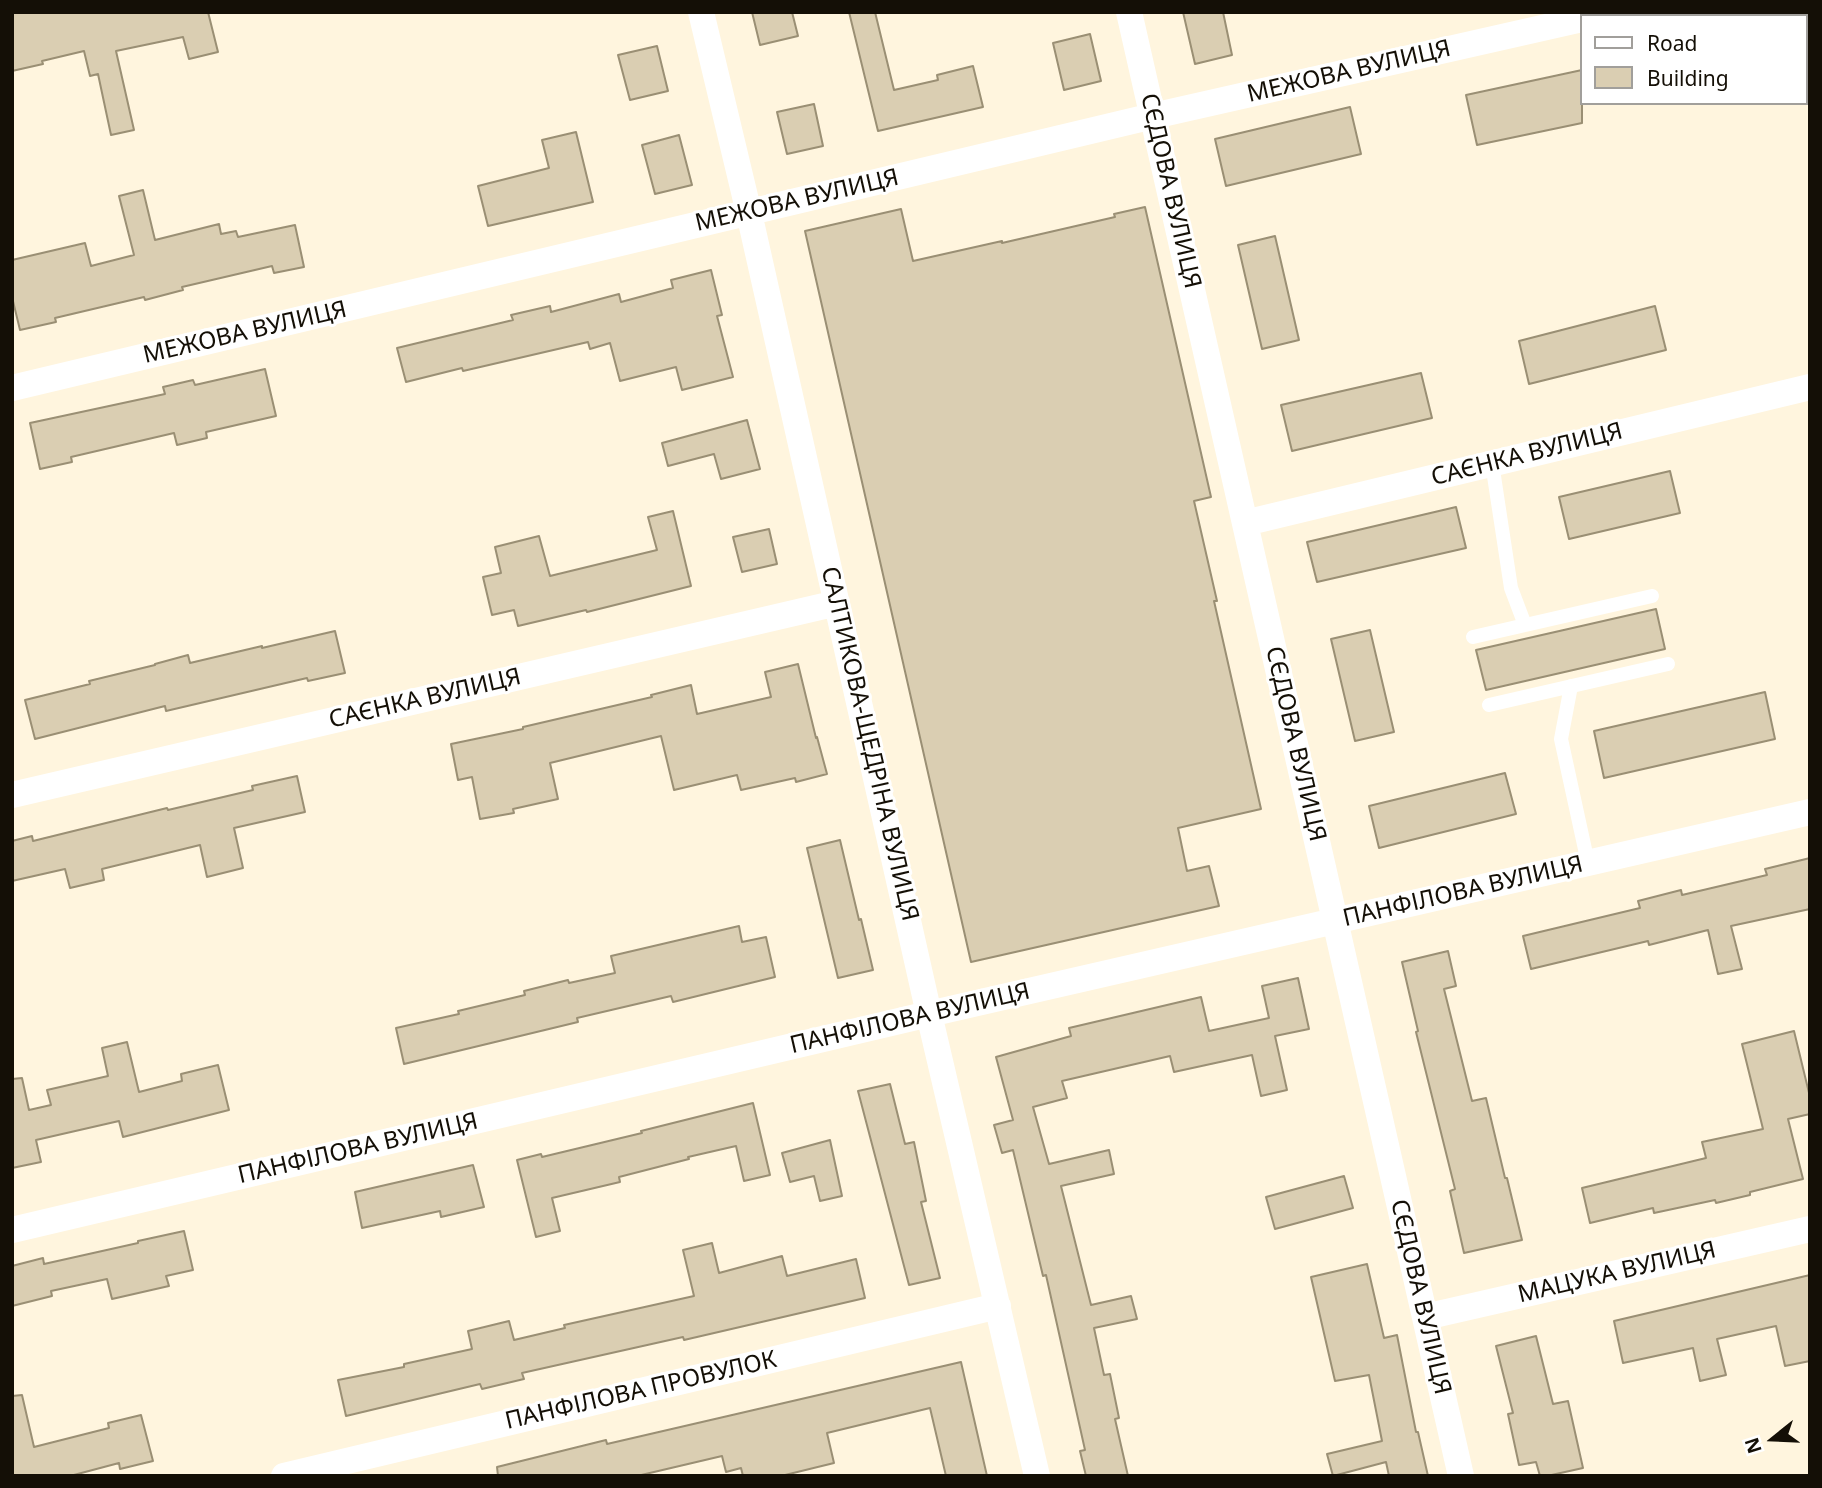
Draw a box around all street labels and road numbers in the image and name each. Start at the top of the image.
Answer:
street label: МЕЖОВА ВУЛИЦЯ [1244,35,1454,109]
street label: СЄДОВА ВУЛИЦЯ [1134,91,1206,291]
street label: МЕЖОВА ВУЛИЦЯ [692,164,902,238]
street label: МЕЖОВА ВУЛИЦЯ [140,296,350,370]
street label: САЄНКА ВУЛИЦЯ [1428,417,1626,493]
street label: САЛТИКОВА-ЩЕДРІНА ВУЛИЦЯ [814,564,924,924]
street label: СЄДОВА ВУЛИЦЯ [1259,644,1331,844]
street label: САЄНКА ВУЛИЦЯ [326,663,524,735]
street label: ПАНФІЛОВА ВУЛИЦЯ [1340,850,1586,934]
street label: ПАНФІЛОВА ВУЛИЦЯ [787,977,1033,1061]
street label: ПАНФІЛОВА ВУЛИЦЯ [235,1107,481,1191]
street label: СЄДОВА ВУЛИЦЯ [1384,1197,1456,1397]
street label: МАЦУКА ВУЛИЦЯ [1515,1236,1719,1310]
street label: ПАНФІЛОВА ПРОВУЛОК [502,1346,780,1436]

